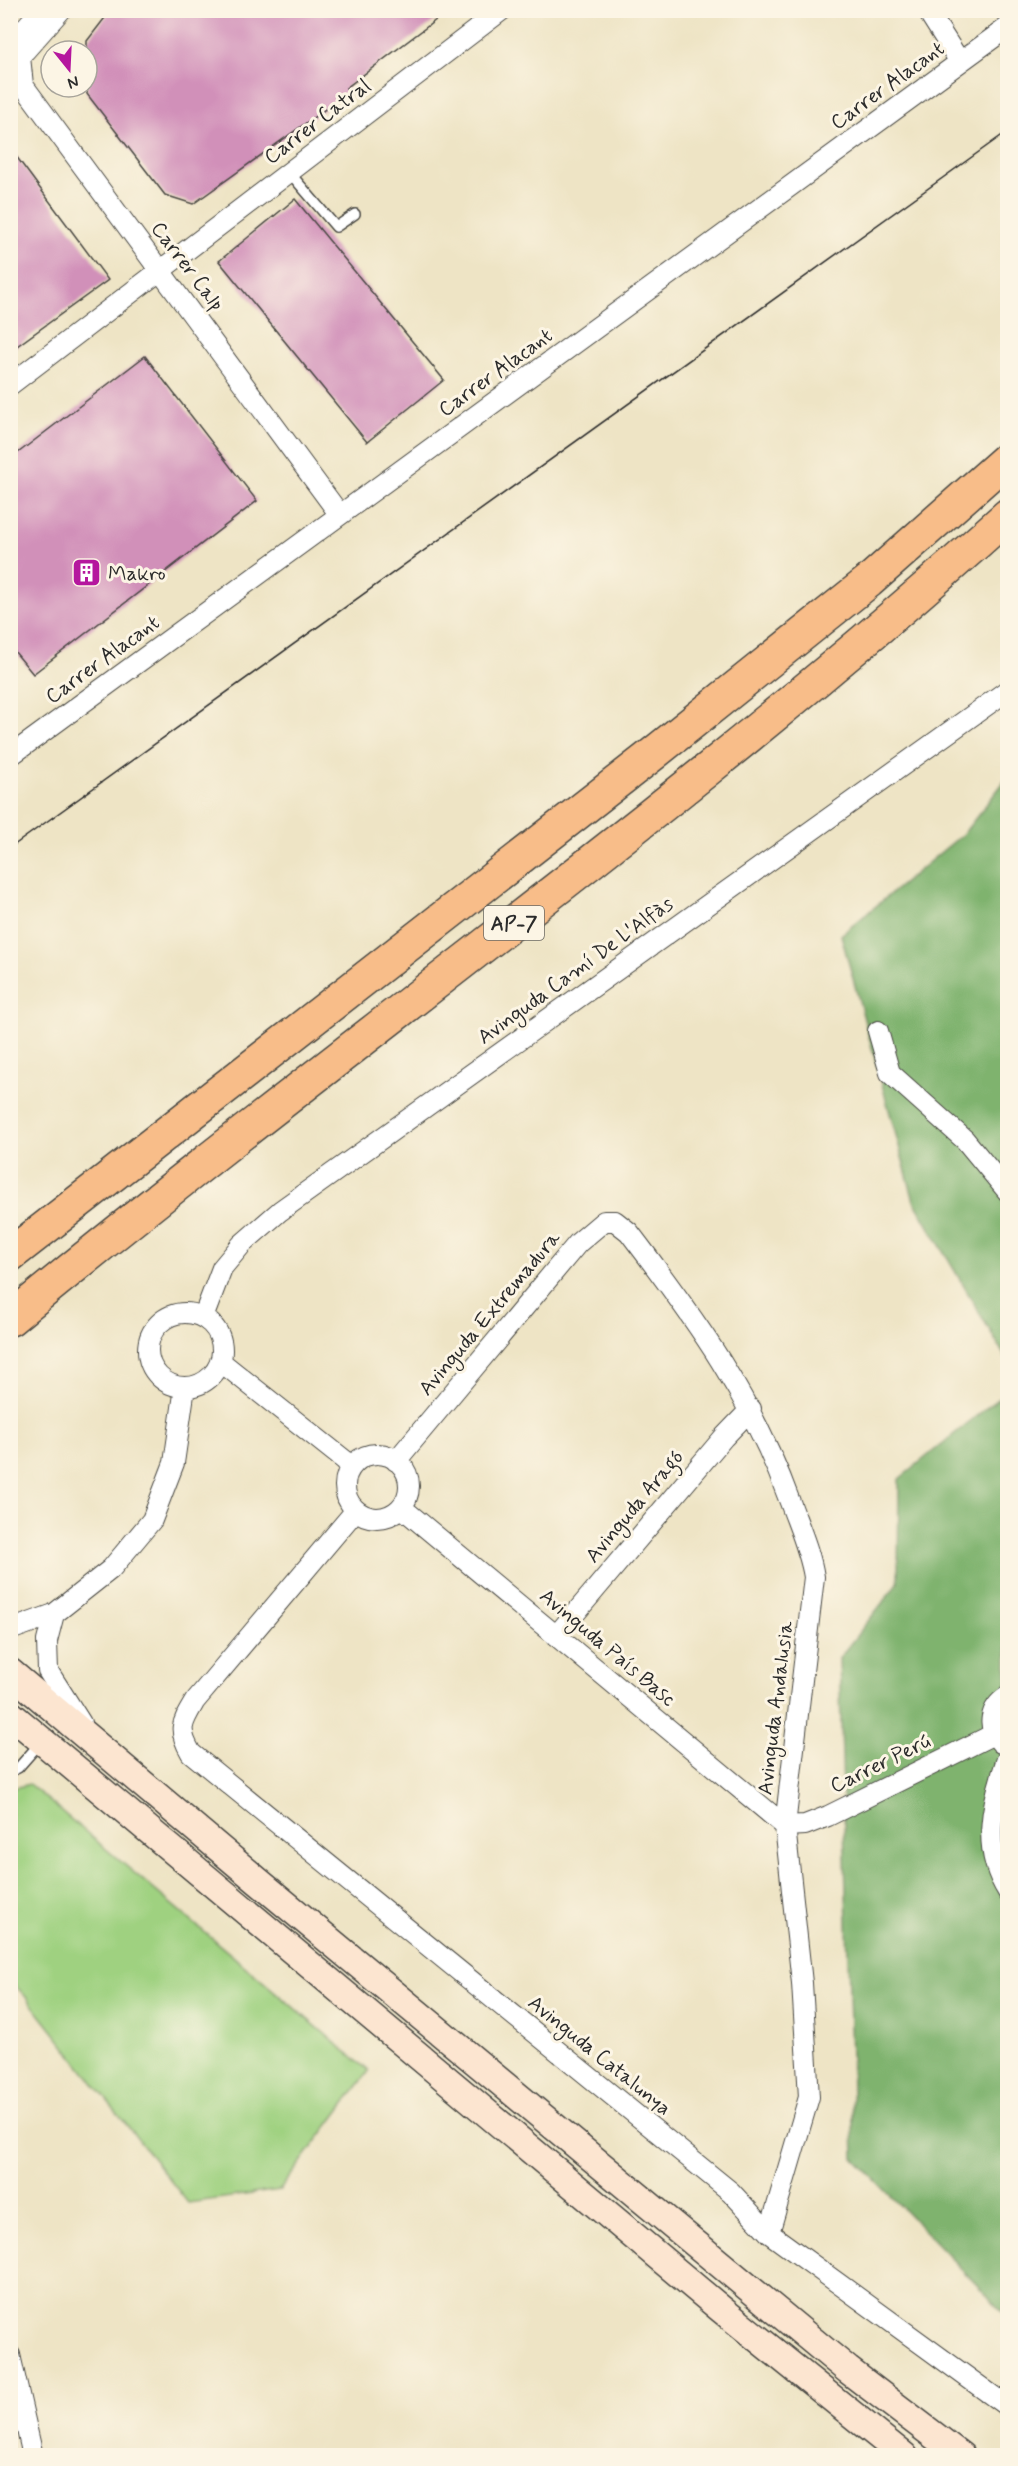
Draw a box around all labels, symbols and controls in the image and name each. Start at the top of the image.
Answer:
street label: Carrer Alacant [825,35,950,137]
north arrow [39,39,99,99]
text: N [65,70,81,93]
street label: Carrer Catral [258,72,377,171]
street label: Carrer Calp [144,216,230,317]
street label: Carrer Alacant [433,322,558,424]
building icon: Makro [71,557,103,589]
place label: Makro [108,560,166,588]
street label: Carrer Alacant [40,609,165,711]
street label: Avinguda Camí De L'Alfàs [472,890,680,1052]
road number: AP-7 [484,906,544,940]
street label: Avinguda Extremadura [412,1225,568,1403]
street label: Avinguda Aragó [579,1444,692,1570]
street label: Avinguda País Basc [533,1582,681,1714]
street label: Avinguda Andalusia [751,1619,802,1797]
street label: Carrer Perú [825,1728,935,1800]
street label: Avinguda Catalunya [521,1989,677,2123]

